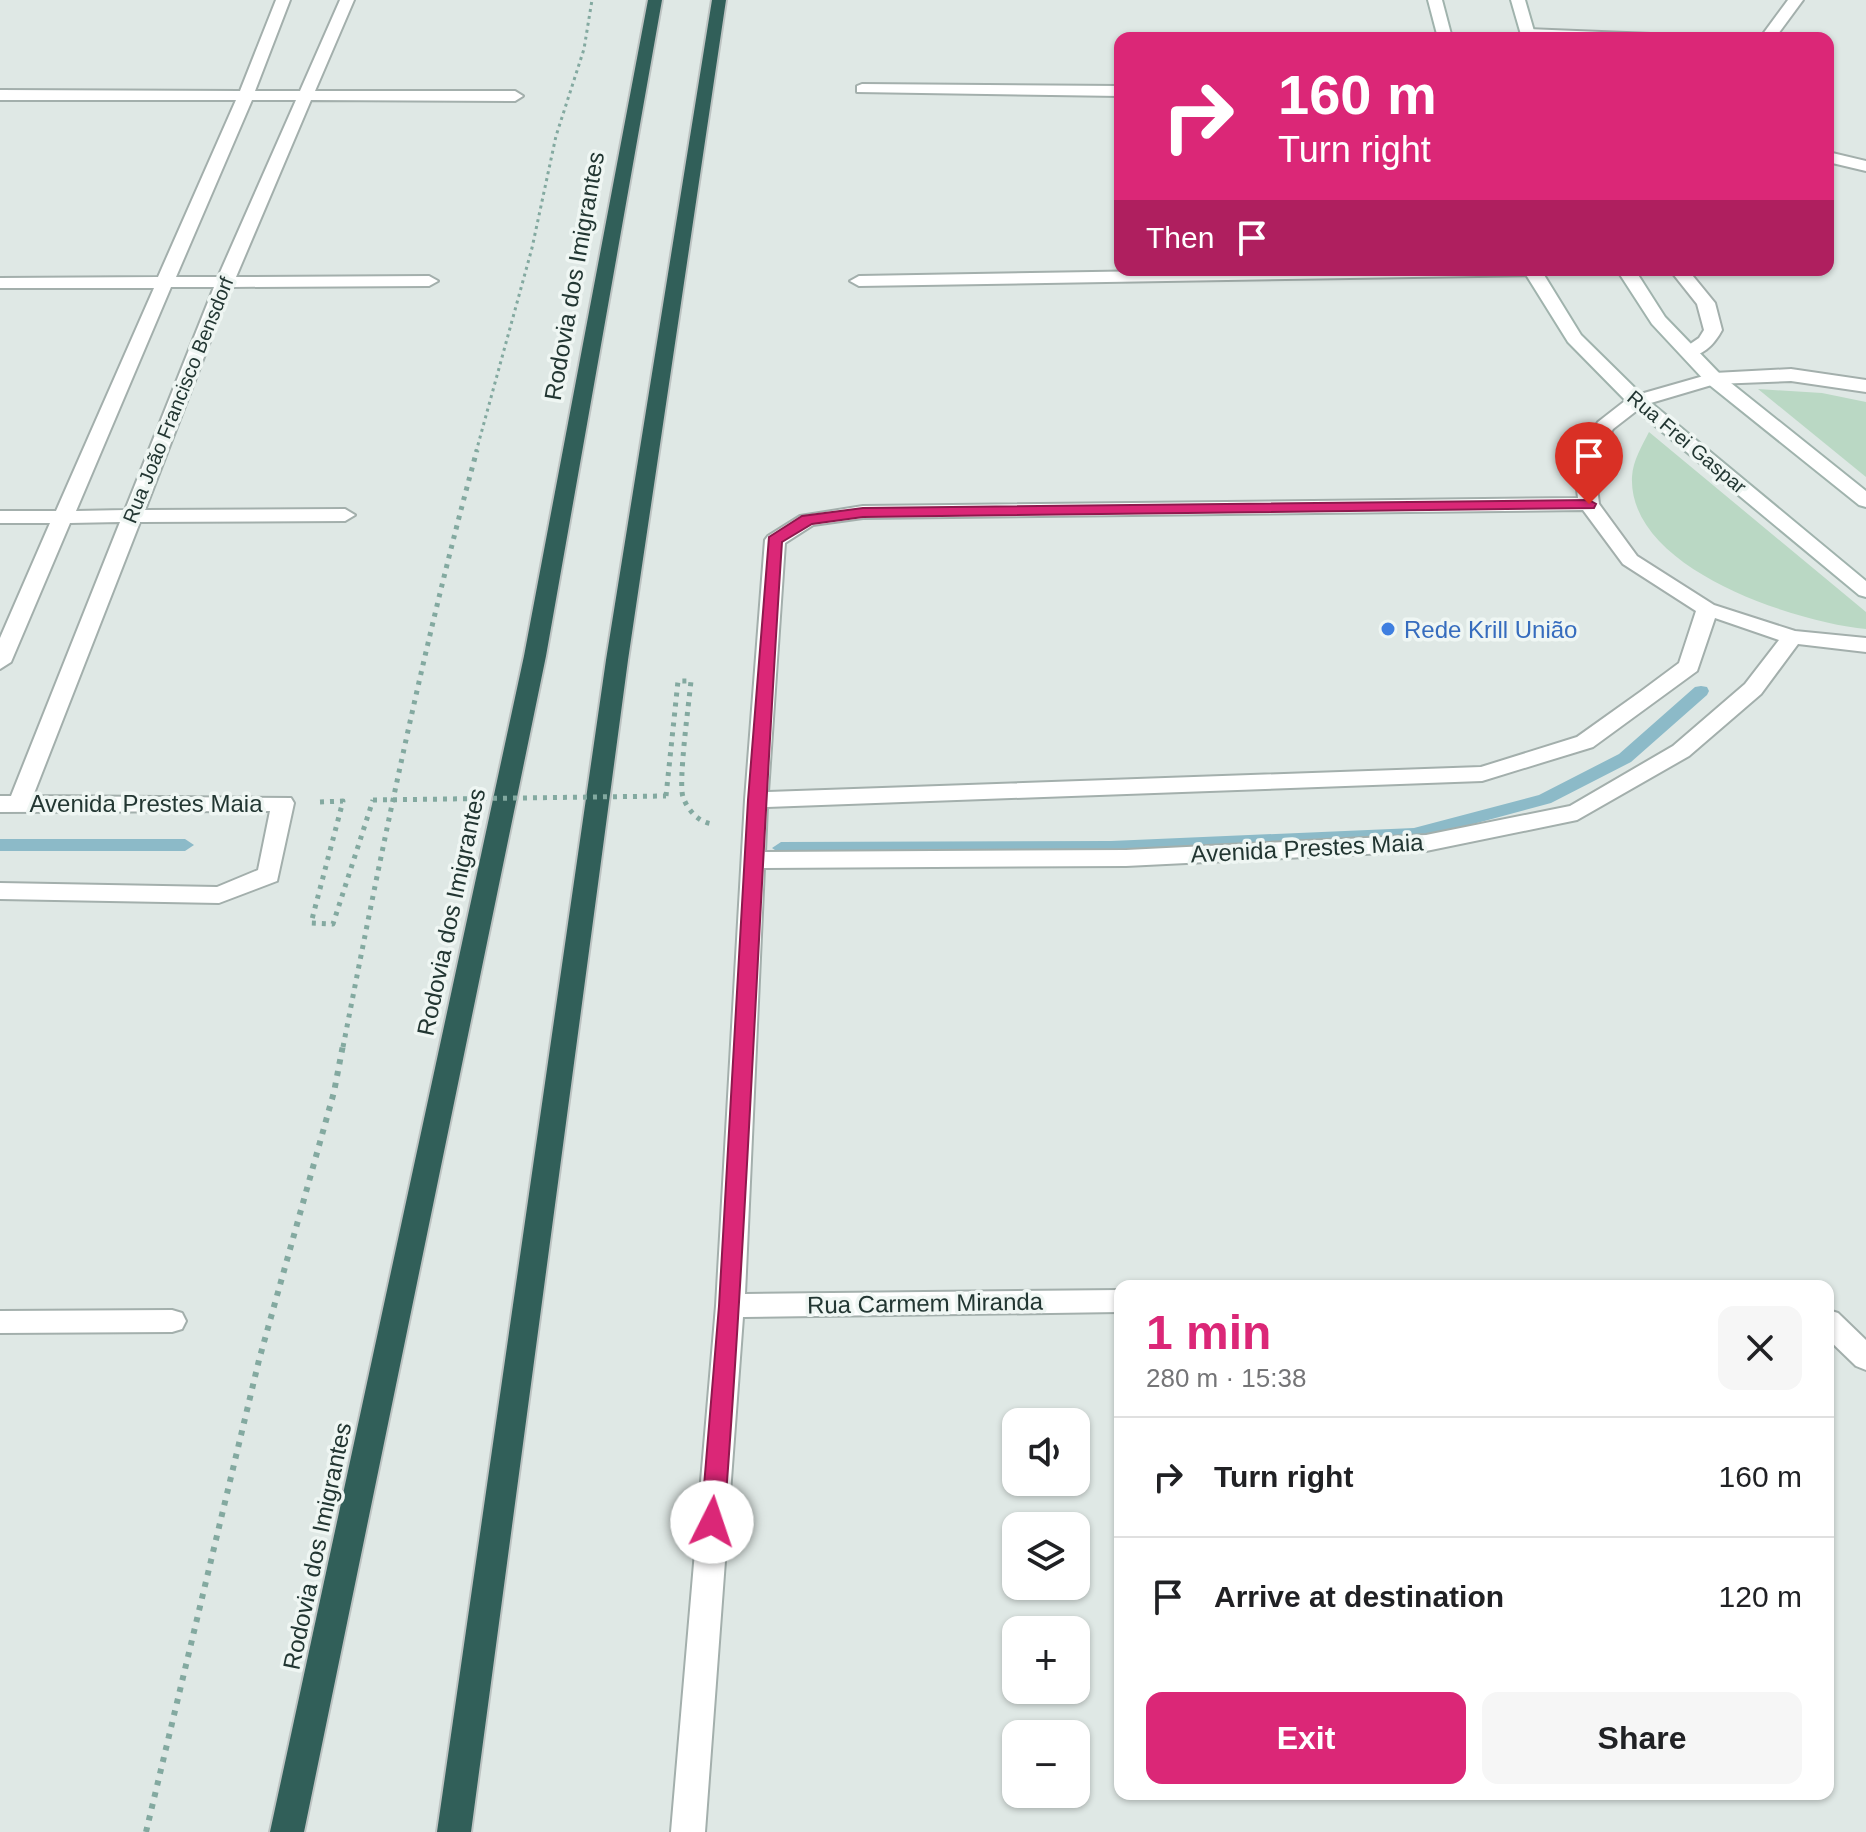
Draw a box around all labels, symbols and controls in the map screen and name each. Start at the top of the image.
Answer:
text: 160 m [1278,63,1437,126]
icon: right [1146,64,1250,168]
text: Turn right [1278,129,1431,170]
street label: Rodovia dos Imigrantes [539,150,609,402]
icon: arrive [1230,216,1274,260]
text: Then [1146,221,1214,254]
street label: Rua João Francisco Bensdorf [118,273,238,526]
street label: Rua Frei Gaspar [1623,386,1751,498]
pin [1555,422,1623,504]
icon: arrive [1567,434,1611,478]
place label: Rede Krill União [1404,616,1577,643]
marker: Rede Krill União [1379,620,1397,638]
street label: Rodovia dos Imigrantes [412,786,490,1038]
street label: Avenida Prestes Maia [29,790,263,817]
street label: Avenida Prestes Maia [1190,828,1425,868]
street label: Rua Carmem Miranda [807,1287,1044,1319]
text: 1 min [1146,1306,1271,1359]
button: close [1718,1306,1802,1390]
text: 280 m · 15:38 [1146,1363,1306,1393]
map controls [1002,1408,1090,1808]
button: sound [1002,1408,1090,1496]
street label: Rodovia dos Imigrantes [278,1420,356,1672]
icon: right [1146,1455,1190,1499]
text: Turn right [1214,1460,1353,1493]
text: 160 m [1719,1460,1802,1493]
position arrow [670,1480,754,1564]
button: layers [1002,1512,1090,1600]
icon: arrive [1146,1575,1190,1619]
text: Arrive at destination [1214,1580,1504,1613]
text: 120 m [1719,1580,1802,1613]
button: + [1002,1616,1090,1704]
button: Exit [1146,1692,1466,1784]
button: Share [1482,1692,1802,1784]
button: − [1002,1720,1090,1808]

